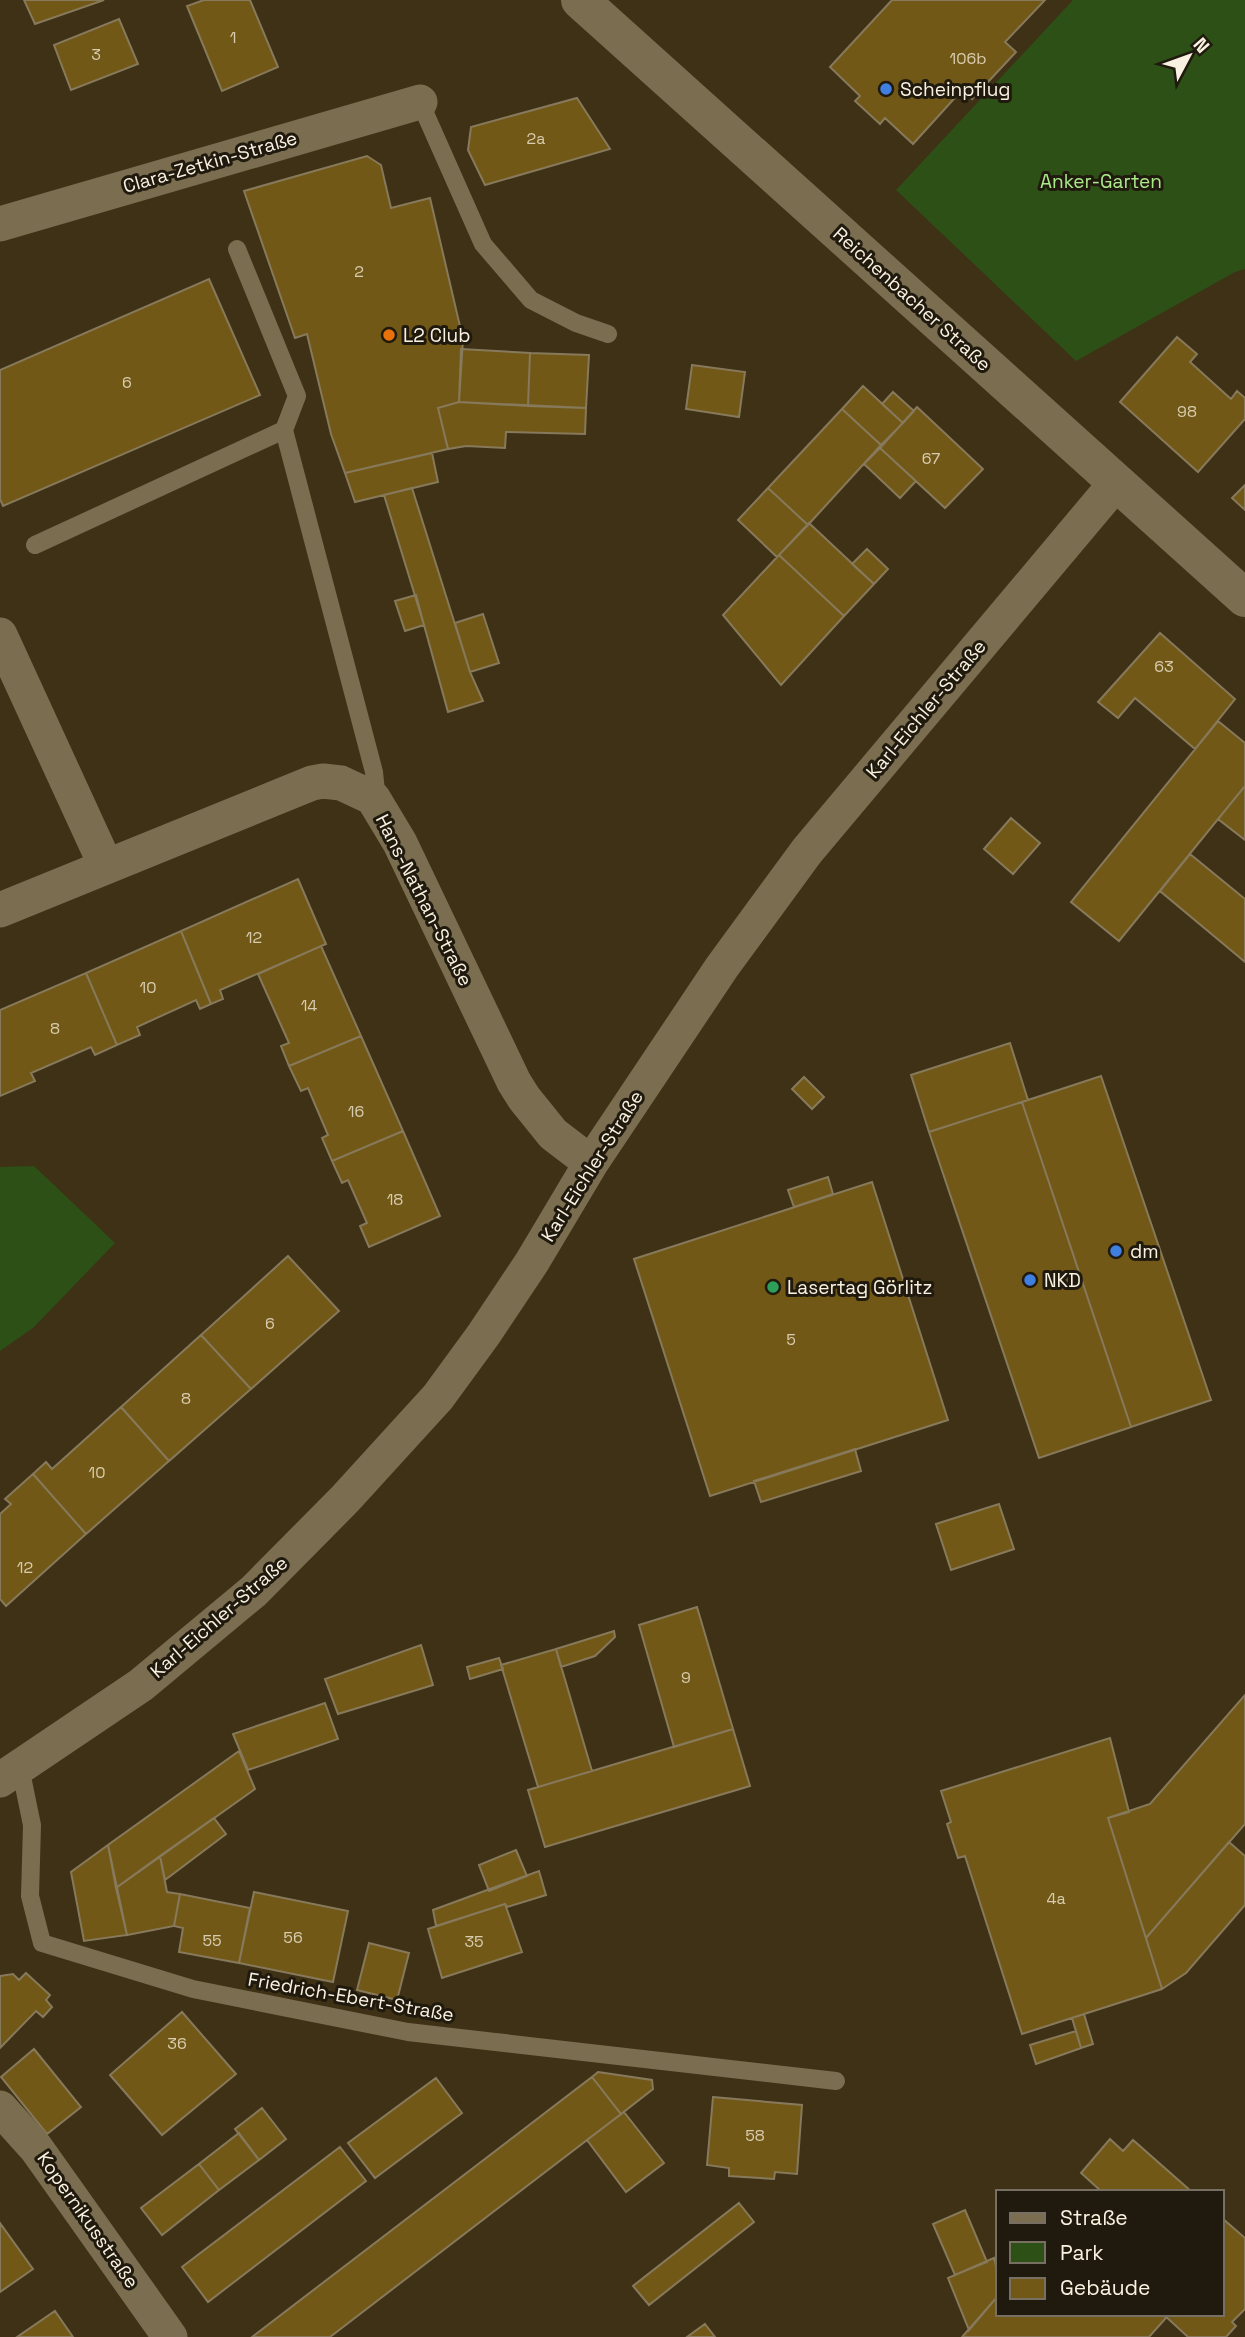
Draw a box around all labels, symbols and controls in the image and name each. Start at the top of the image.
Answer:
north arrow [1154,21,1224,91]
house number: 1 [230,27,236,48]
text: N [1188,32,1215,58]
house number: 3 [91,44,101,65]
house number: 106b [949,48,987,69]
place label: Scheinpflug [900,77,1011,102]
marker: Scheinpflug [878,81,894,97]
street label: Clara-Zetkin-Straße [120,125,300,199]
house number: 2a [527,128,545,149]
park label: Anker-Garten [1040,169,1162,194]
street label: Reichenbacher Straße [828,221,996,377]
house number: 2 [354,261,364,282]
place label: L2 Club [403,323,470,348]
marker: L2 Club [381,327,397,343]
house number: 6 [122,372,132,393]
house number: 98 [1177,401,1197,422]
house number: 67 [922,448,940,469]
street label: Karl-Eichler-Straße [861,634,991,784]
house number: 63 [1154,656,1174,677]
street label: Hans-Nathan-Straße [370,810,478,990]
house number: 12 [246,927,262,948]
house number: 10 [140,977,156,998]
house number: 14 [301,995,317,1016]
house number: 8 [50,1018,60,1039]
street label: Karl-Eichler-Straße [535,1086,649,1246]
house number: 16 [348,1101,364,1122]
house number: 18 [387,1189,403,1210]
place label: dm [1130,1239,1159,1264]
marker: dm [1108,1243,1124,1259]
place label: NKD [1044,1268,1081,1293]
marker: NKD [1022,1272,1038,1288]
place label: Lasertag Görlitz [787,1275,932,1300]
marker: Lasertag Görlitz [765,1279,781,1295]
house number: 6 [265,1313,275,1334]
house number: 5 [786,1329,796,1350]
house number: 8 [181,1388,191,1409]
house number: 10 [89,1462,105,1483]
street label: Karl-Eichler-Straße [145,1550,293,1684]
house number: 12 [17,1557,33,1578]
house number: 9 [681,1667,691,1688]
house number: 4a [1046,1888,1066,1909]
house number: 56 [283,1927,303,1948]
house number: 55 [202,1930,222,1951]
house number: 35 [464,1931,484,1952]
street label: Friedrich-Ebert-Straße [246,1967,456,2027]
house number: 36 [167,2033,187,2054]
house number: 58 [745,2125,765,2146]
street label: Kopernikusstraße [32,2147,144,2293]
legend [996,2190,1224,2316]
text: Straße [1060,2204,1128,2231]
text: Park [1060,2239,1104,2266]
text: Gebäude [1060,2274,1150,2301]

